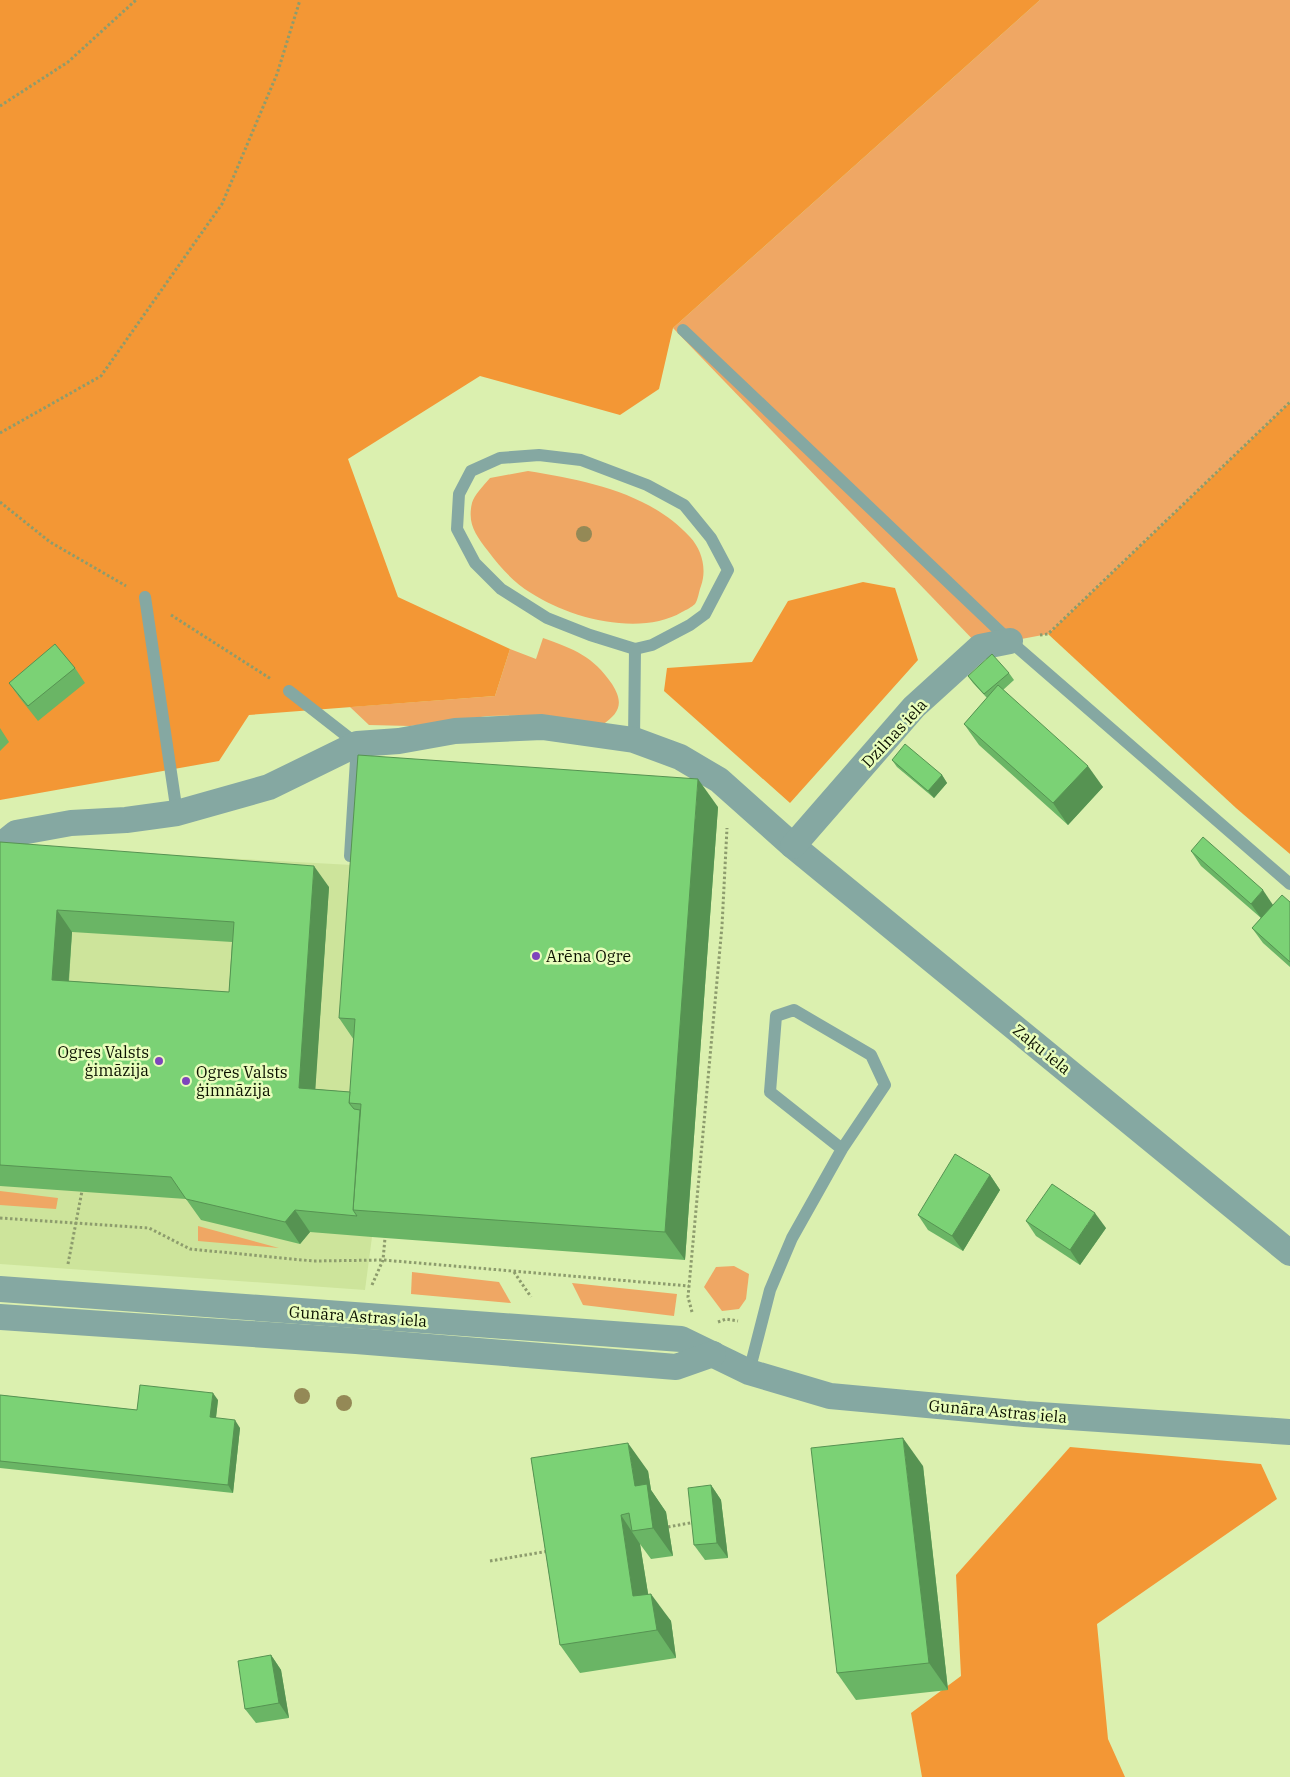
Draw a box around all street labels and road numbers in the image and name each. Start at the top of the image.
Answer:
street label: Dzilnas iela [857,694,931,772]
street label: Zaķu iela [1009,1020,1075,1079]
street label: Gunāra Astras iela [288,1301,428,1331]
street label: Gunāra Astras iela [928,1395,1068,1427]

